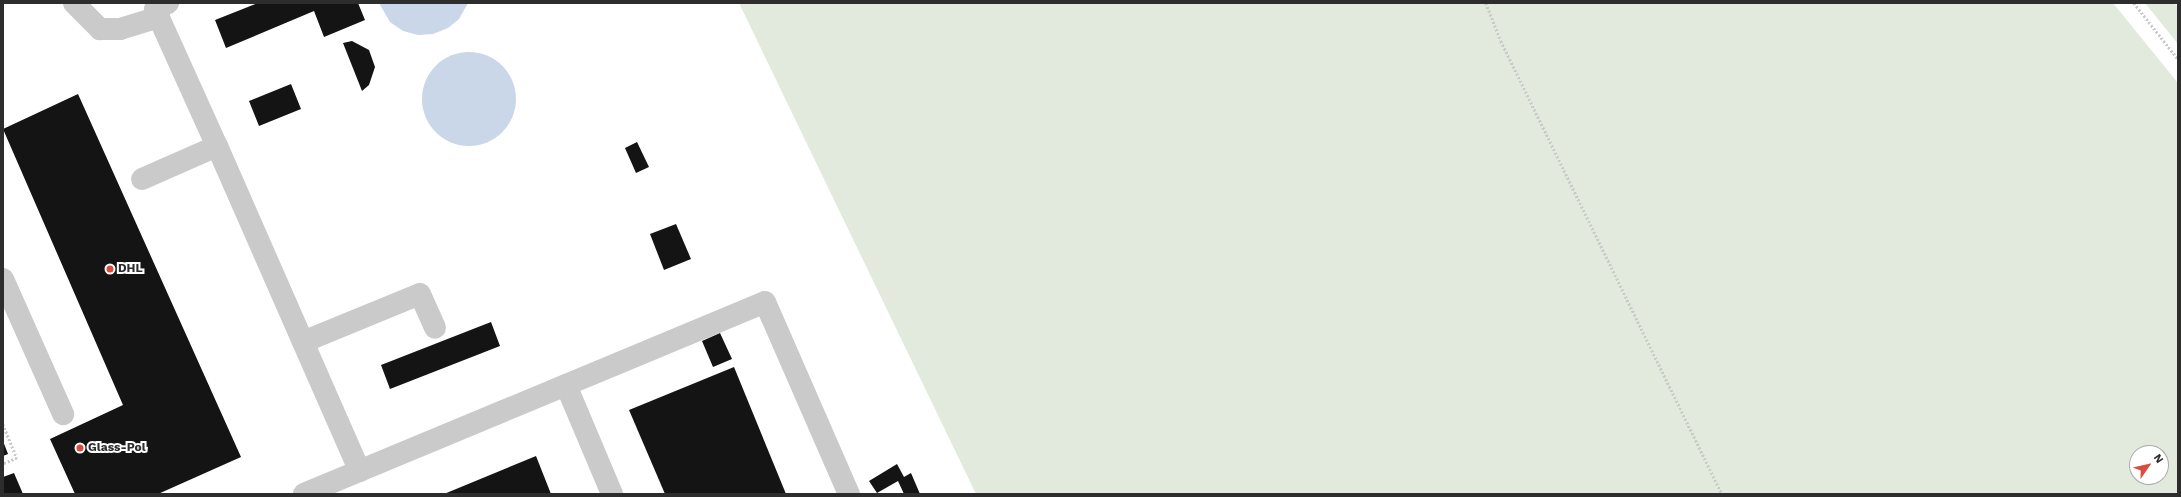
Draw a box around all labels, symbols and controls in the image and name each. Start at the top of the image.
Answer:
place label: DHL [118,262,143,276]
marker: DHL [105,264,115,274]
place label: Glass-Pol [88,441,146,455]
marker: Glass-Pol [75,443,85,453]
north arrow [2129,445,2169,485]
text: N [2151,452,2166,466]

